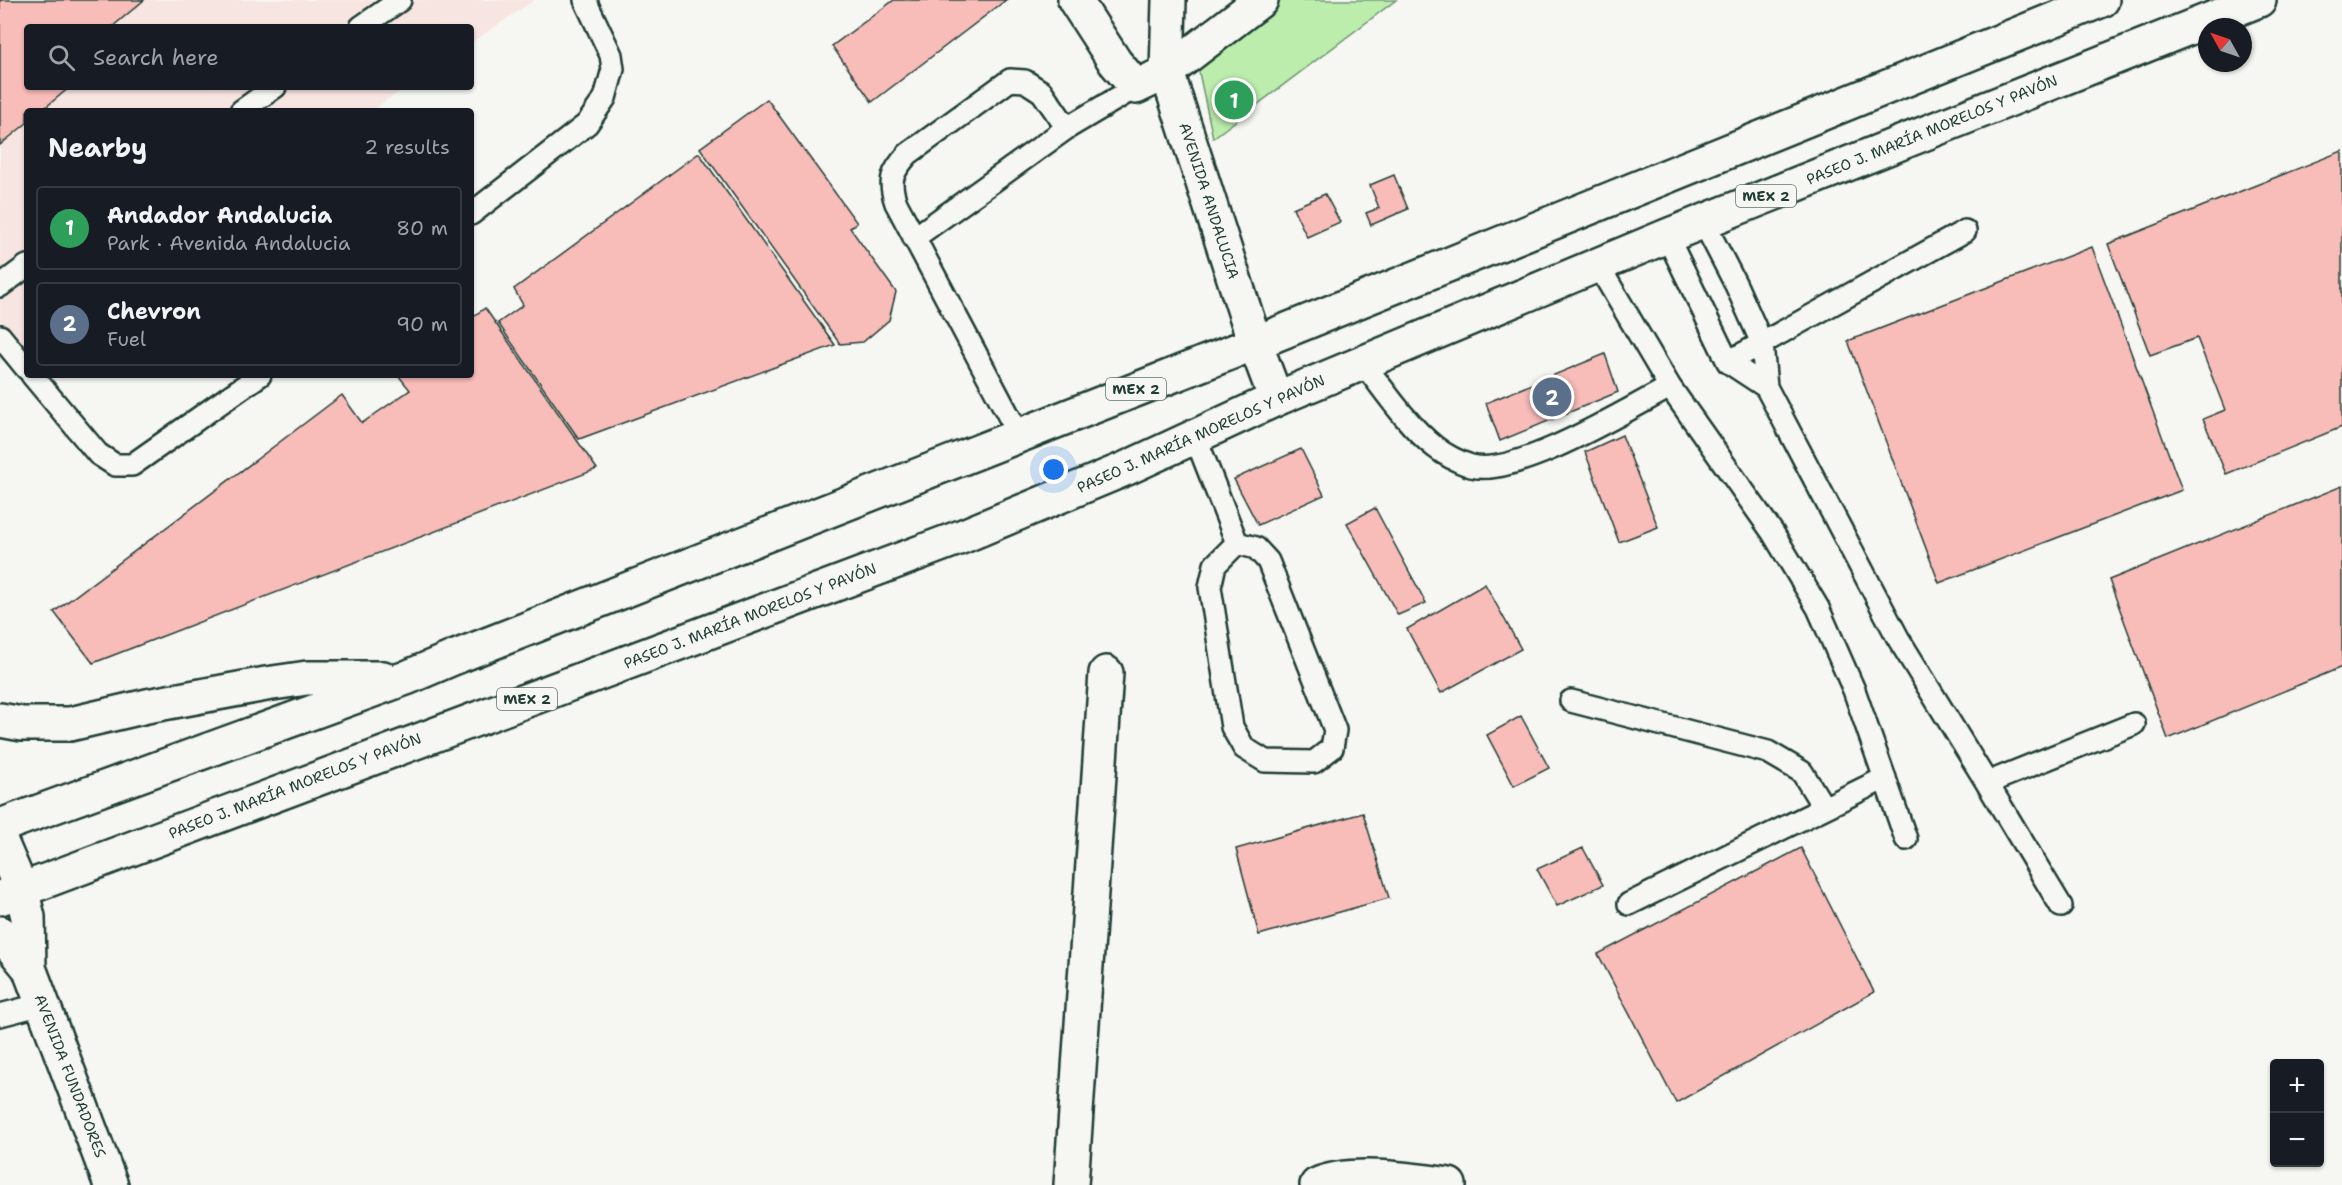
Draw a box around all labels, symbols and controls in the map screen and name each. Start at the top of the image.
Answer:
north arrow [2198,18,2252,72]
search box [24,24,474,90]
icon: search [45,41,78,74]
text: Search here [93,43,219,72]
street label: PASEO J. MARÍA MORELOS Y PAVÓN [1803,69,2061,190]
pin: 1 [1214,78,1254,122]
street label: AVENIDA ANDALUCIA [1174,120,1244,282]
text: Nearby [48,130,147,165]
text: 2 results [364,134,450,160]
road number: MEX 2 [1736,185,1796,207]
text: Andador Andalucia [107,201,332,230]
text: 1 [65,215,74,241]
text: 80 m [396,215,448,241]
text: Park · Avenida Andalucia [107,230,350,256]
text: Chevron [107,297,201,326]
text: 2 [63,311,77,337]
text: 90 m [396,311,448,337]
text: Fuel [107,326,146,352]
street label: PASEO J. MARÍA MORELOS Y PAVÓN [1074,369,1328,498]
pin: 2 [1532,374,1572,420]
road number: MEX 2 [1106,378,1166,400]
your location [1039,455,1068,484]
street label: PASEO J. MARÍA MORELOS Y PAVÓN [620,558,879,674]
road number: MEX 2 [497,688,557,710]
street label: PASEO J. MARÍA MORELOS Y PAVÓN [165,728,424,844]
street label: AVENIDA FUNDADORES [30,991,110,1161]
map controls [2270,1059,2324,1167]
button: + [2270,1059,2324,1113]
button: − [2270,1113,2324,1167]

